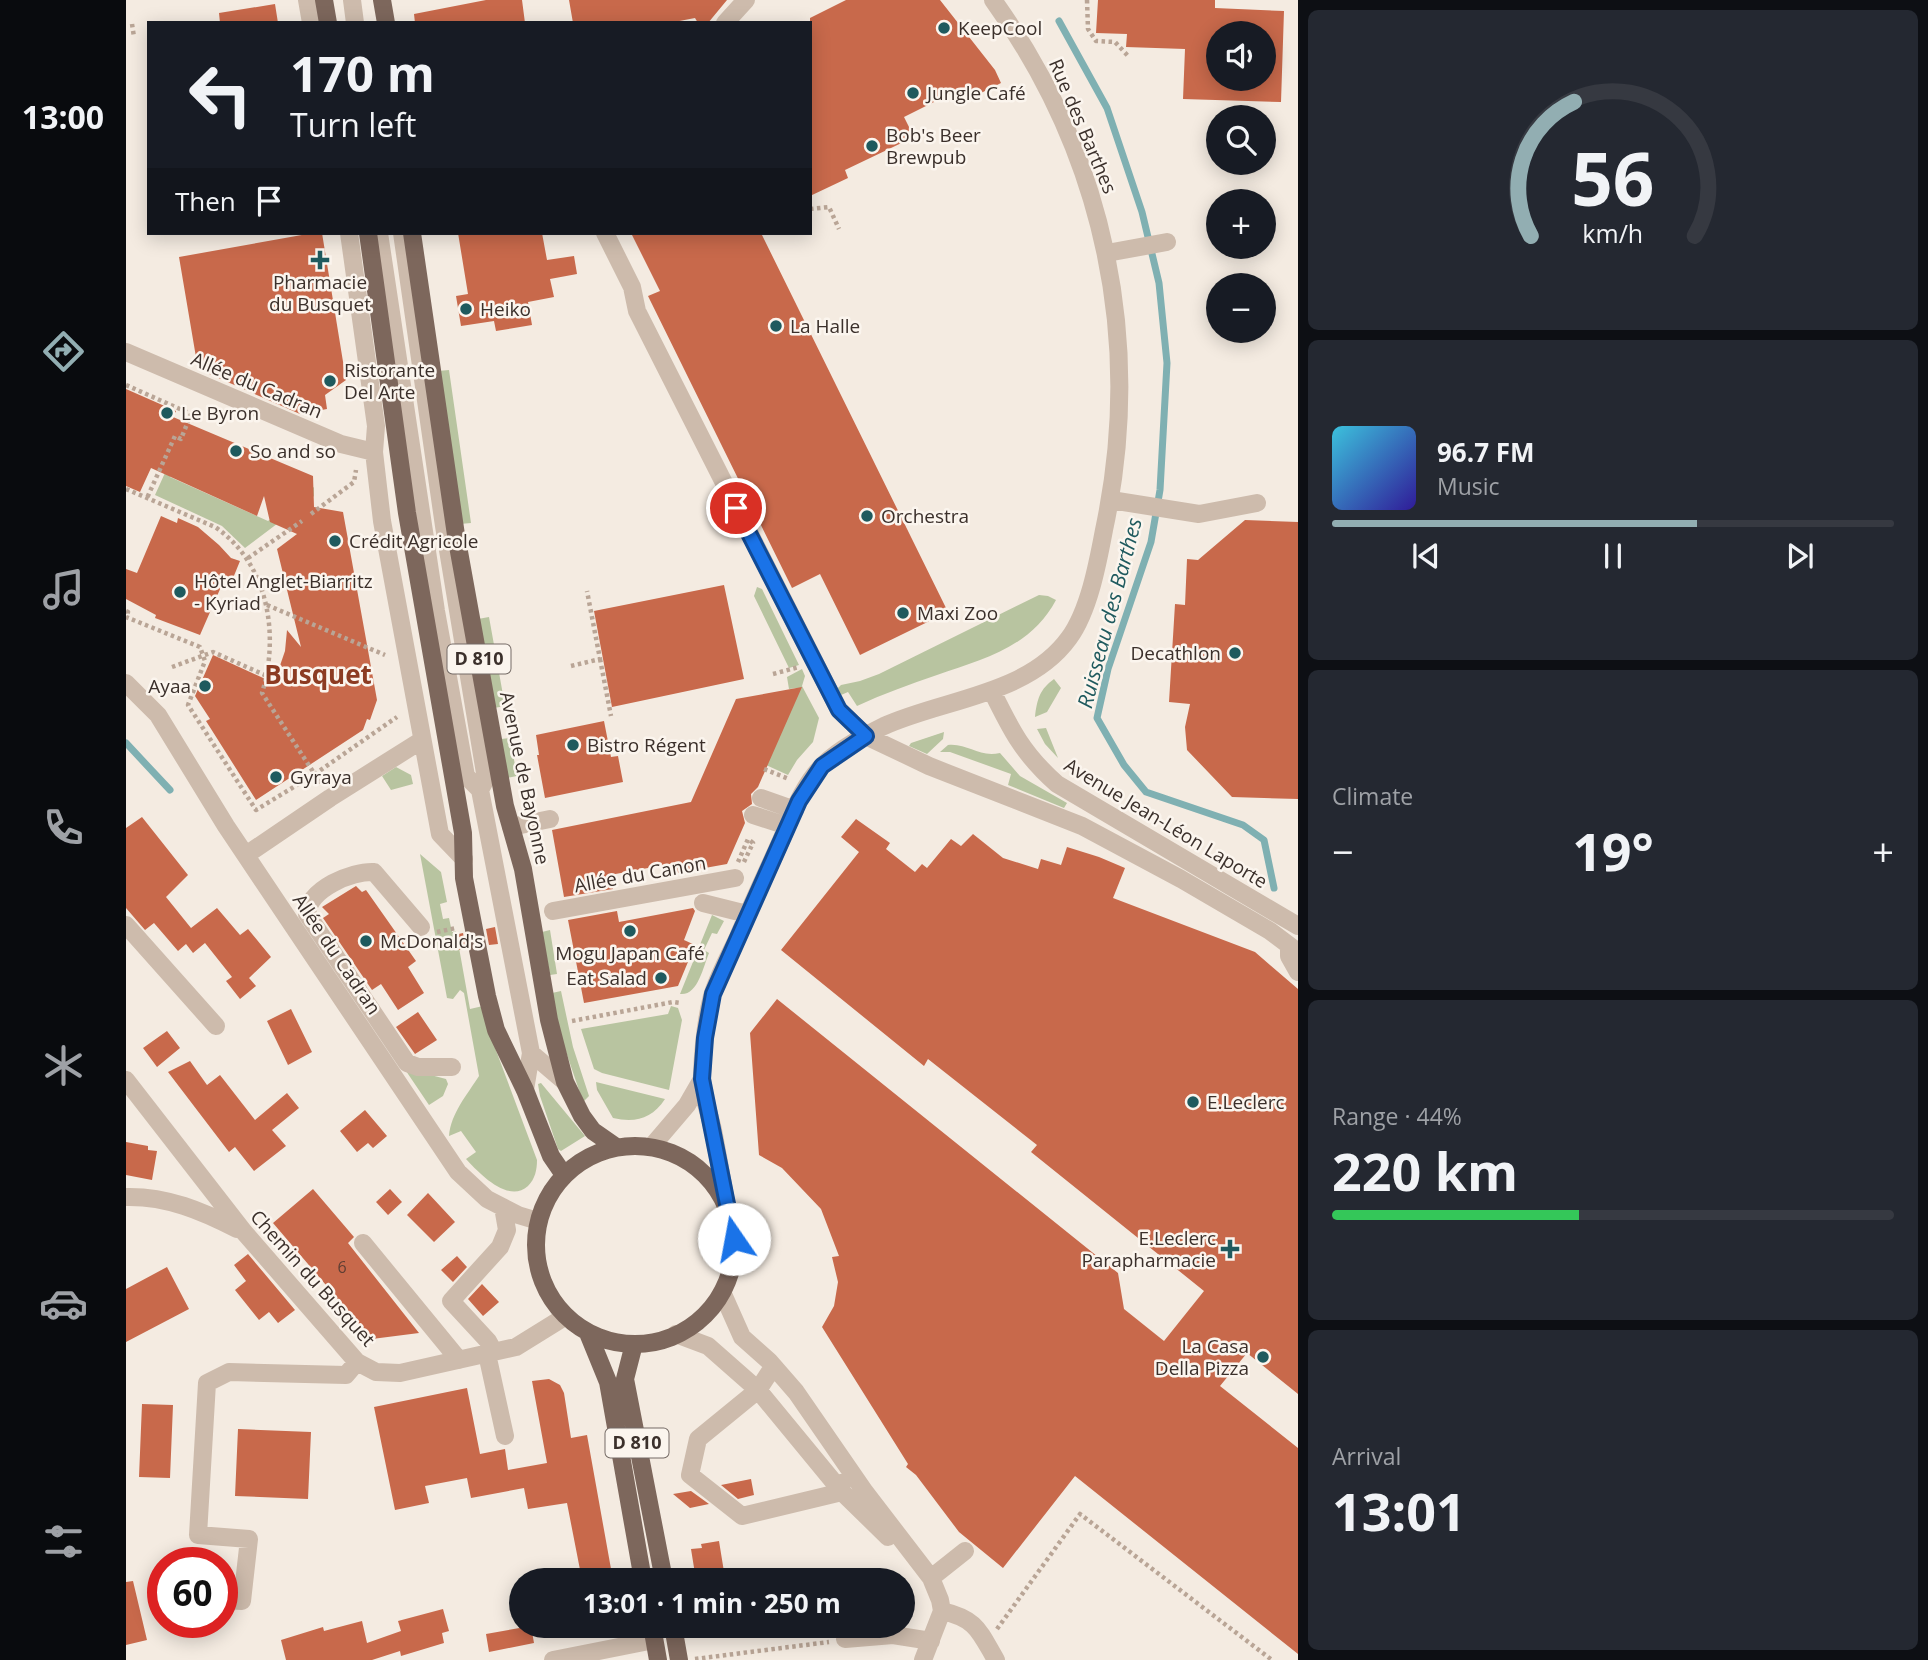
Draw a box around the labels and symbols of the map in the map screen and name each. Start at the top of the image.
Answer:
place label: KeepCool [958,15,1042,41]
marker: KeepCool [936,20,952,36]
street label: Rue des Barthes [1043,55,1123,197]
place label: Jungle Café [925,80,1026,106]
marker: Jungle Café [905,85,921,101]
place label: Bob's Beer Brewpub [886,122,981,170]
marker: Bob's Beer Brewpub [864,138,880,154]
marker: Pharmacie du Busquet [312,252,328,268]
place label: Pharmacie du Busquet [269,269,371,317]
place label: Heiko [480,296,531,322]
marker: Heiko [458,301,474,317]
place label: La Halle [790,313,860,339]
marker: La Halle [768,318,784,334]
street label: Allée du Cadran [187,346,327,424]
place label: Ristorante Del Arte [344,357,435,405]
marker: Ristorante Del Arte [322,373,338,389]
place label: Le Byron [181,400,259,426]
marker: Le Byron [159,405,175,421]
place label: So and so [250,438,336,464]
marker: So and so [228,443,244,459]
pin [706,478,766,538]
place label: Orchestra [881,503,969,529]
marker: Orchestra [859,508,875,524]
water label: Ruisseau des Barthes [1070,515,1148,711]
place label: Crédit Agricole [349,528,478,554]
marker: Crédit Agricole [327,533,343,549]
place label: Hôtel Anglet-Biarritz - Kyriad [194,568,373,616]
marker: Hôtel Anglet-Biarritz - Kyriad [172,584,188,600]
place label: Maxi Zoo [917,600,998,626]
marker: Maxi Zoo [895,605,911,621]
place label: Decathlon [1131,640,1221,666]
road number: D 810 [448,644,510,674]
marker: Decathlon [1227,645,1243,661]
district label: Busquet [264,656,372,692]
place label: Ayaa [148,673,191,699]
marker: Ayaa [197,678,213,694]
street label: Avenue de Bayonne [494,689,556,867]
place label: Bistro Régent [587,732,706,758]
marker: Bistro Régent [565,737,581,753]
street label: Avenue Jean-Léon Laporte [1060,752,1272,894]
place label: Gyraya [290,764,352,790]
marker: Gyraya [268,769,284,785]
street label: Allée du Canon [572,850,708,898]
street label: Allée du Cadran [287,889,387,1019]
marker: Mogu Japan Café [622,923,638,939]
place label: McDonald's [380,928,483,954]
marker: McDonald's [358,933,374,949]
place label: Mogu Japan Café [555,940,705,966]
place label: Eat Salad [566,965,647,991]
marker: Eat Salad [653,970,669,986]
place label: E.Leclerc [1207,1089,1285,1115]
marker: E.Leclerc [1185,1094,1201,1110]
position arrow [697,1202,771,1276]
street label: Chemin du Busquet [245,1204,381,1352]
place label: E.Leclerc Parapharmacie [1081,1225,1216,1273]
marker: E.Leclerc Parapharmacie [1222,1241,1238,1257]
house number: 6 [337,1256,347,1278]
place label: La Casa Della Pizza [1155,1333,1249,1381]
marker: La Casa Della Pizza [1255,1349,1271,1365]
road number: D 810 [606,1428,668,1458]
speed limit sign: 60 [147,1547,238,1638]

